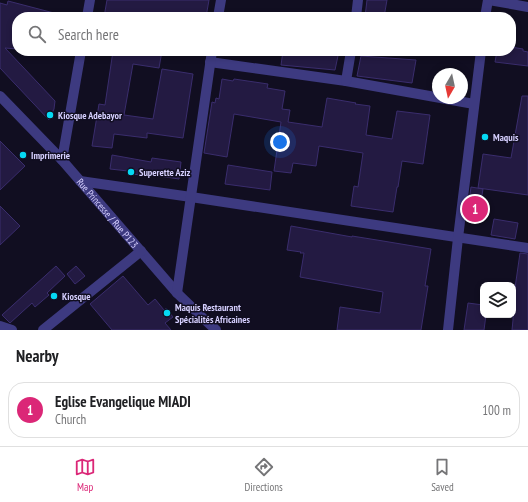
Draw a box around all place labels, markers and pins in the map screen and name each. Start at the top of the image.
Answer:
place label: Kiosque Adebayor [58,109,122,122]
marker: Kiosque Adebayor [45,110,55,120]
place label: Maquis [493,131,519,144]
marker: Maquis [480,132,490,142]
place label: Imprimerie [31,149,70,162]
marker: Imprimerie [18,150,28,160]
place label: Superette Aziz [139,166,191,179]
marker: Superette Aziz [126,167,136,177]
pin: 1 [462,194,488,224]
place label: Kiosque [62,290,91,303]
marker: Kiosque [49,291,59,301]
place label: Maquis Restaurant Spécialités Africaines [175,301,251,326]
marker: Maquis Restaurant Spécialités Africaines [162,308,172,318]

